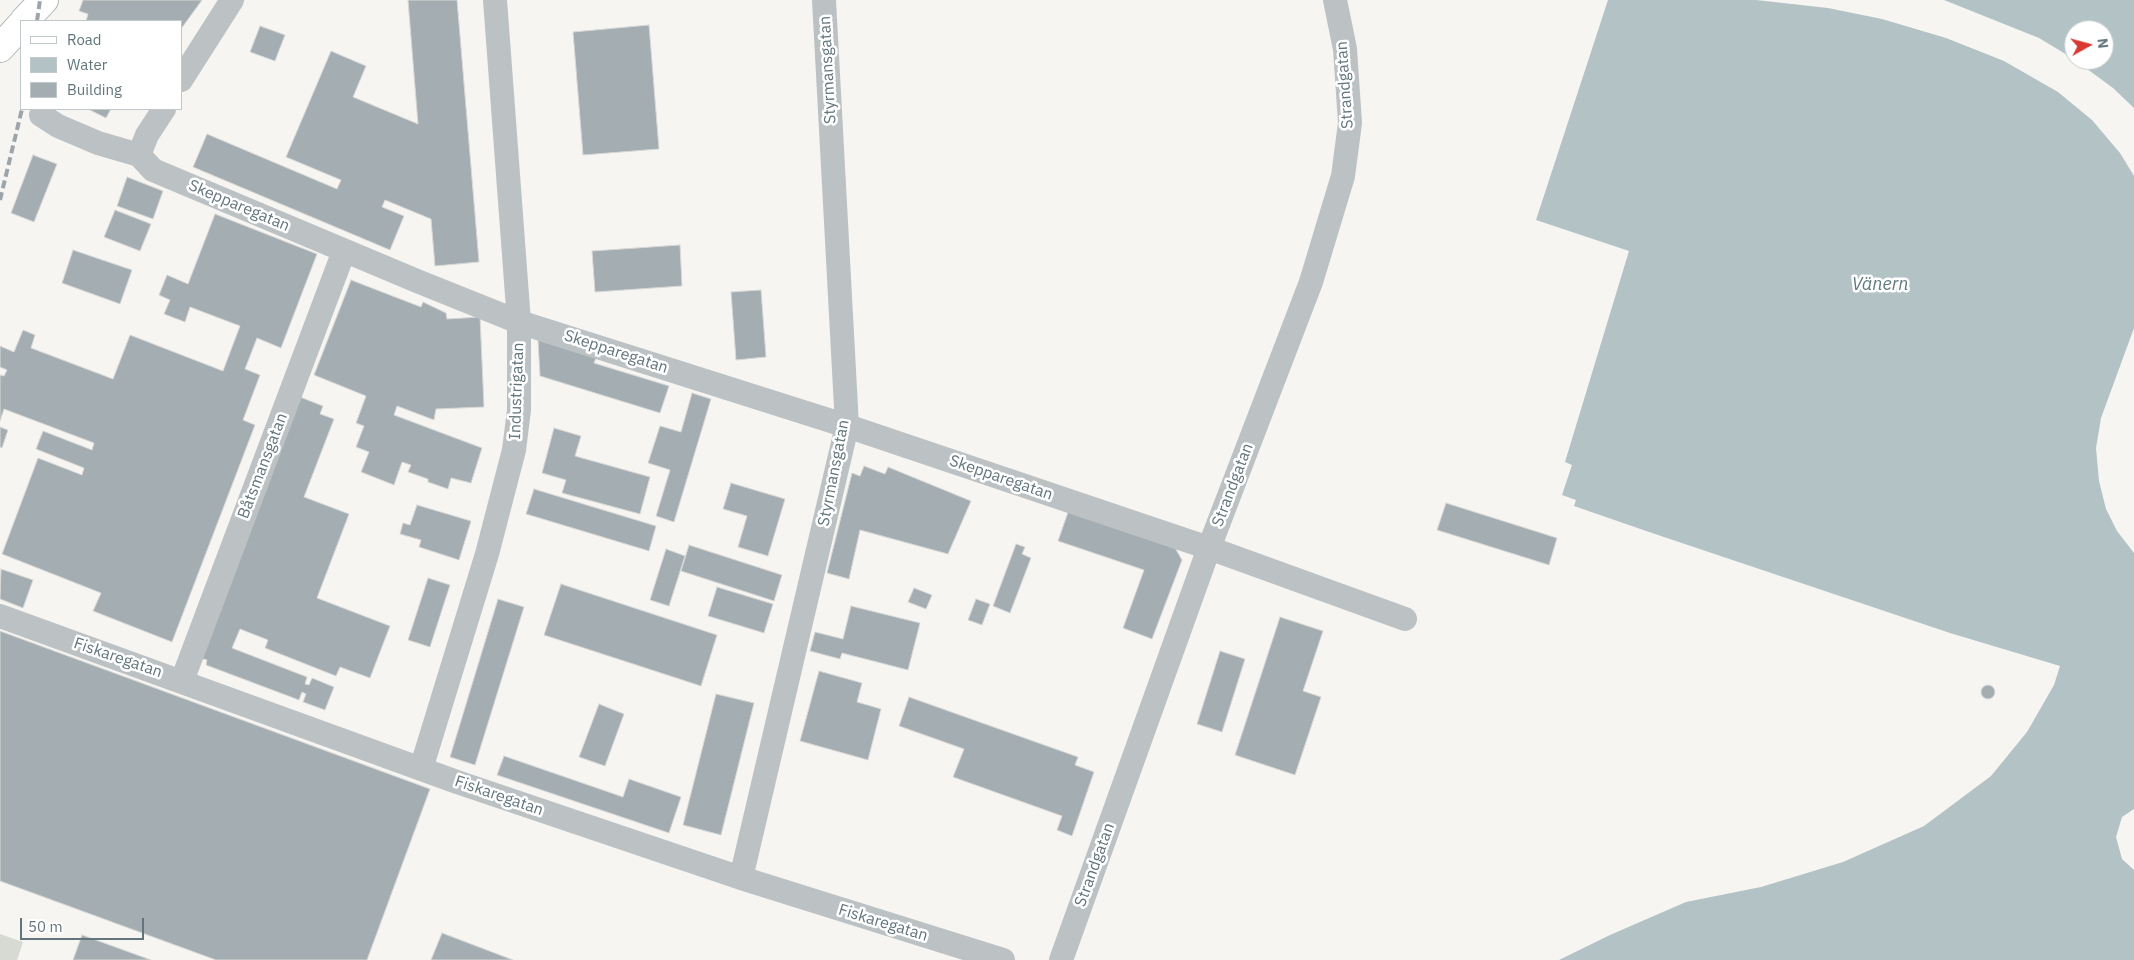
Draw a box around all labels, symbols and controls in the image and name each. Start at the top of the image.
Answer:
street label: Styrmansgatan [816,15,840,125]
legend [20,20,182,110]
north arrow [2064,20,2114,70]
text: Road [67,30,102,49]
text: N [2093,37,2112,49]
street label: Strandgatan [1332,41,1358,129]
text: Water [67,55,107,74]
text: Building [67,80,122,99]
street label: Skepparegatan [185,176,293,236]
water label: Vänern [1852,274,1908,296]
street label: Skepparegatan [562,326,670,378]
street label: Industrigatan [506,342,528,440]
street label: Båtsmansgatan [234,410,292,522]
street label: Styrmansgatan [814,418,854,528]
street label: Strandgatan [1208,441,1258,529]
street label: Skepparegatan [947,451,1055,505]
street label: Fiskaregatan [71,634,165,682]
street label: Fiskaregatan [452,772,546,820]
street label: Strandgatan [1071,820,1119,910]
street label: Fiskaregatan [836,900,930,946]
scale bar [22,908,146,940]
text: 50 m [28,917,63,936]

